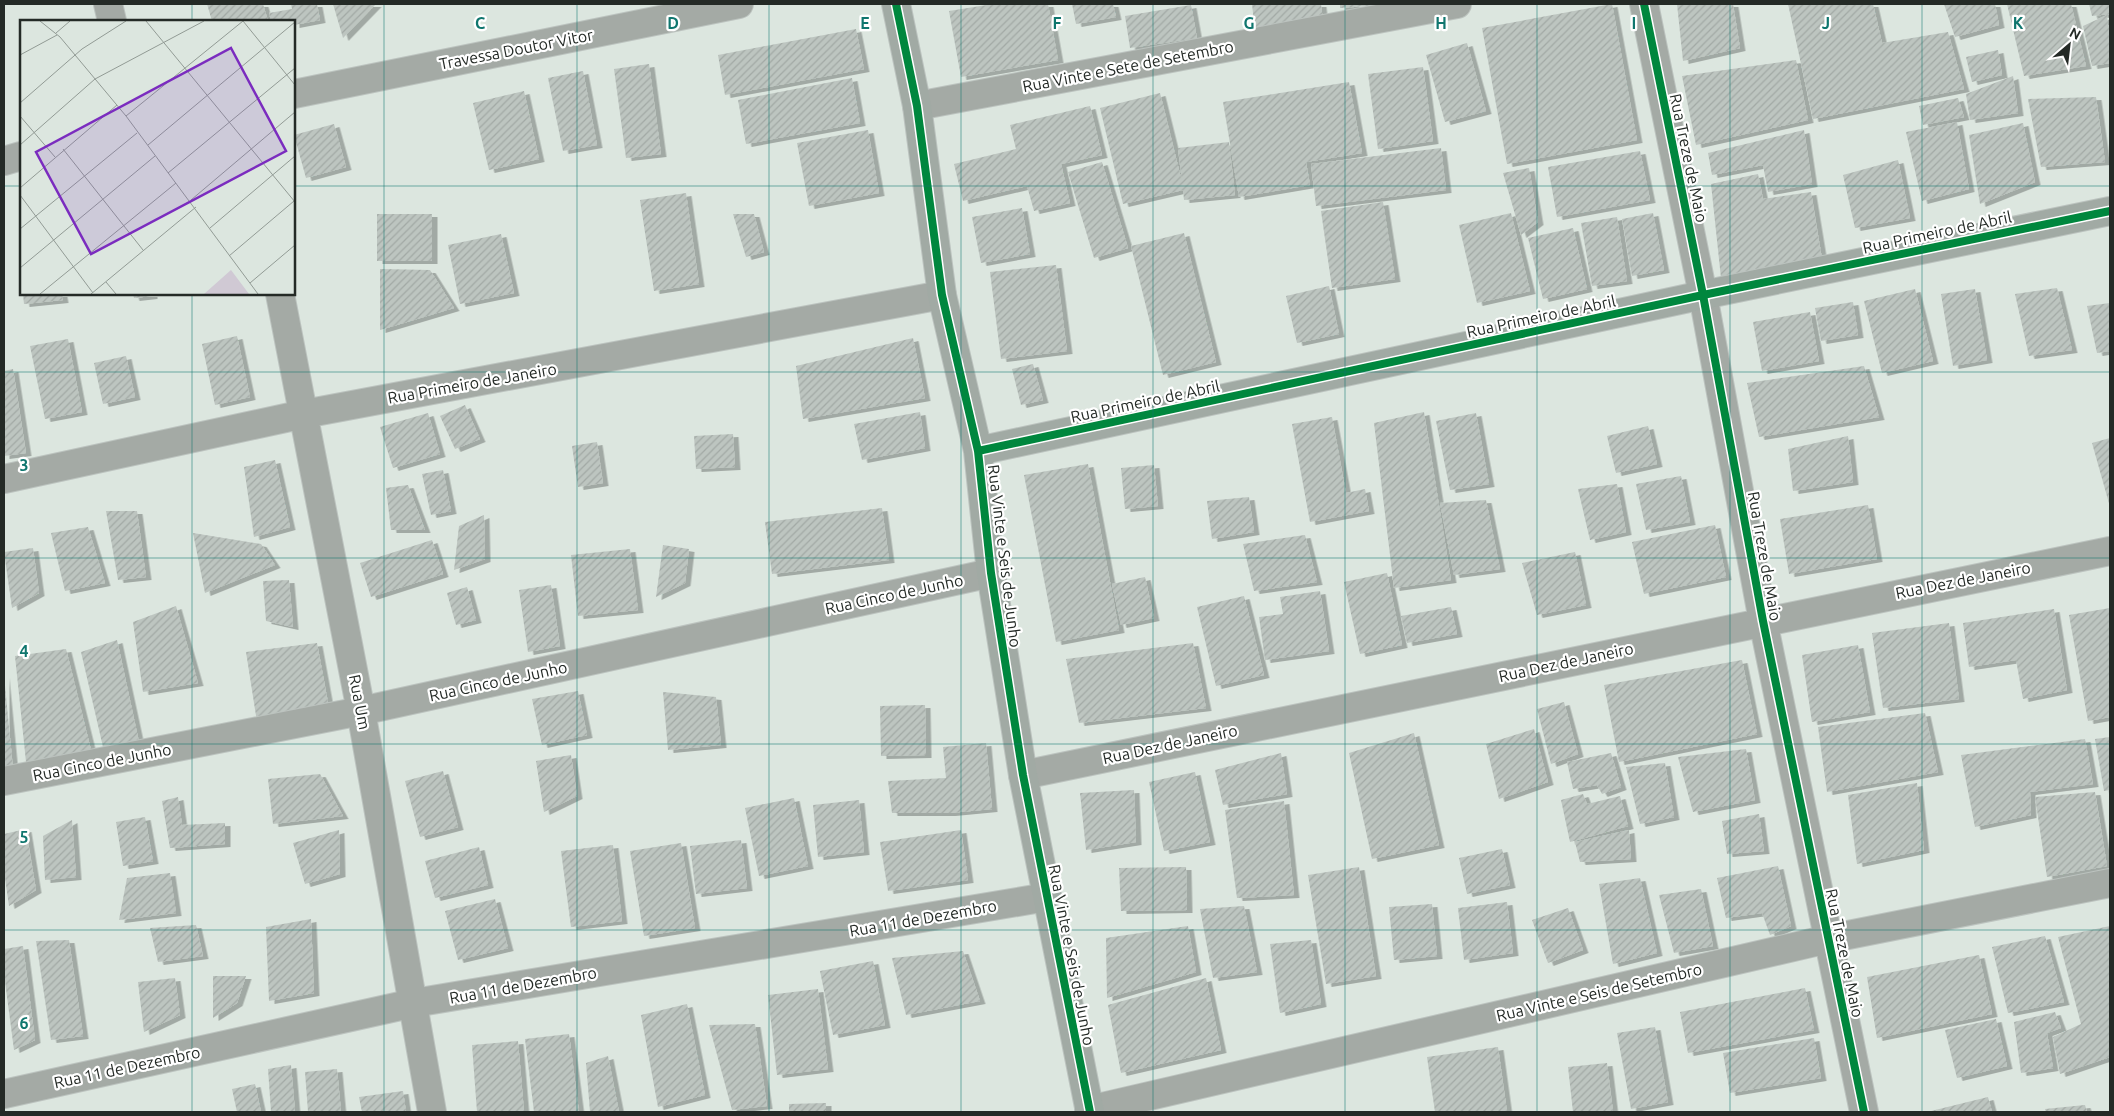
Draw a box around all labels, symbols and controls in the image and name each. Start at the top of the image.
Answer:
text: C [475,14,485,32]
text: D [667,14,679,32]
text: E [860,14,870,32]
text: F [1053,14,1062,32]
text: G [1243,14,1255,32]
text: H [1435,14,1447,32]
text: I [1632,14,1636,32]
text: J [1822,14,1830,32]
text: K [2013,14,2024,32]
inset map [20,20,295,295]
north arrow [2044,20,2094,70]
text: N [2067,24,2083,43]
street label: Travessa Doutor Vitor [438,25,594,73]
street label: Rua Vinte e Sete de Setembro [1021,37,1235,95]
street label: Rua Treze de Maio [1667,92,1711,224]
street label: Rua Primeiro de Abril [1861,207,2013,257]
street label: Rua Primeiro de Abril [1465,291,1617,341]
street label: Rua Primeiro de Janeiro [386,359,558,407]
street label: Rua Primeiro de Abril [1069,376,1221,426]
text: 3 [19,456,29,474]
street label: Rua Vinte e Seis de Junho [985,464,1025,648]
street label: Rua Treze de Maio [1745,490,1785,622]
street label: Rua Dez de Janeiro [1894,558,2032,602]
street label: Rua Cinco de Junho [823,571,965,617]
street label: Rua Dez de Janeiro [1497,639,1635,685]
text: 4 [19,642,29,660]
street label: Rua Cinco de Junho [427,658,569,704]
street label: Rua Um [346,673,374,731]
street label: Rua Dez de Janeiro [1101,721,1239,767]
street label: Rua Cinco de Junho [31,740,173,784]
text: 5 [19,828,29,846]
street label: Rua Vinte e Seis de Junho [1046,863,1098,1047]
street label: Rua Treze de Maio [1823,887,1867,1019]
street label: Rua 11 de Dezembro [848,896,998,940]
street label: Rua Vinte e Seis de Setembro [1494,960,1704,1024]
street label: Rua 11 de Dezembro [448,963,598,1007]
text: 6 [19,1014,29,1032]
street label: Rua 11 de Dezembro [52,1043,202,1091]

